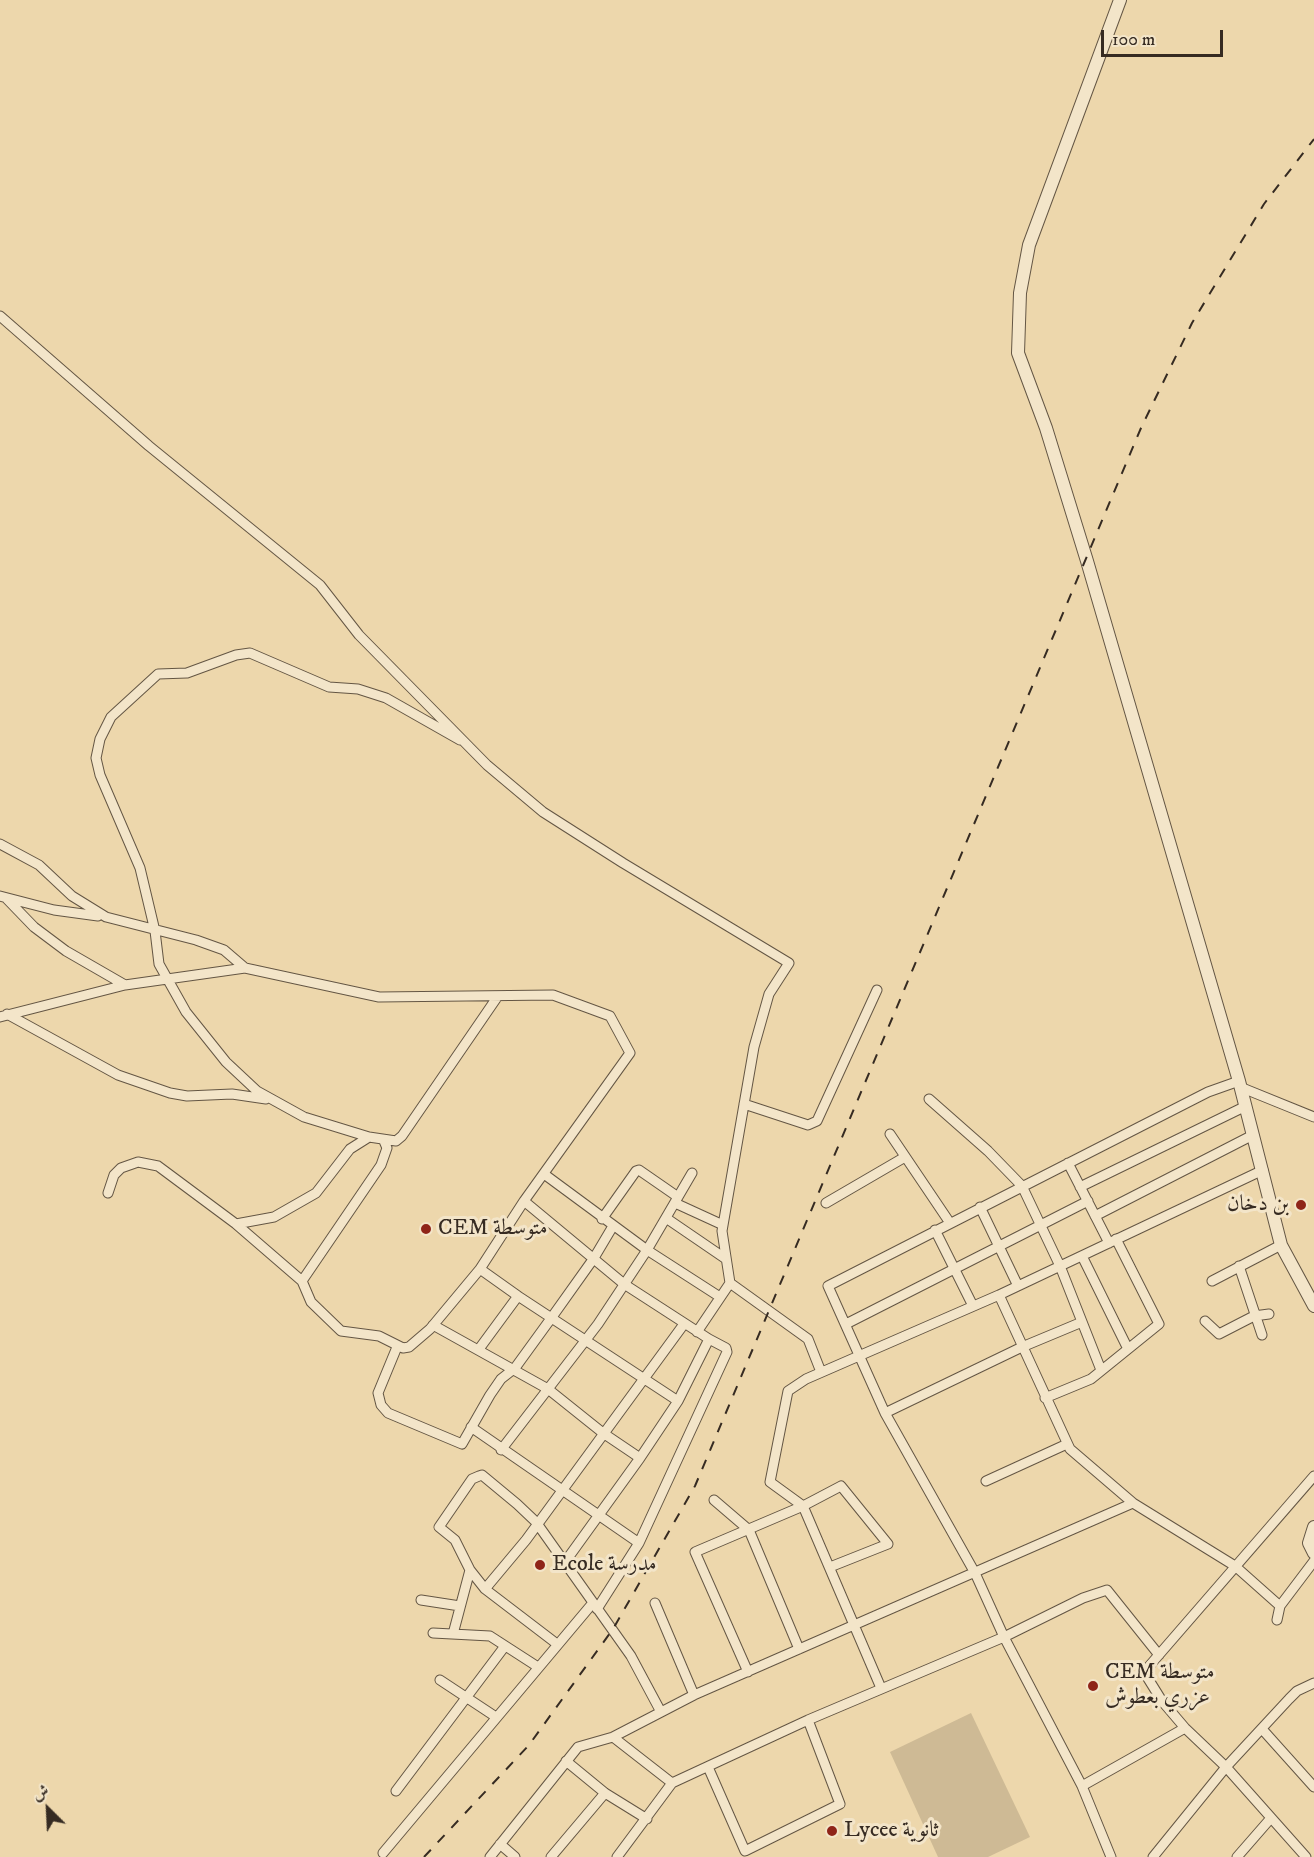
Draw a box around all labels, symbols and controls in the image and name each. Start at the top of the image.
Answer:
scale bar [1104,18,1226,56]
text: 100 m [1112,29,1155,51]
place label: بن دخان [1227,1192,1289,1218]
marker: بن دخان [1294,1198,1308,1212]
place label: CEM متوسطة [438,1216,548,1242]
marker: CEM متوسطة [419,1222,433,1236]
place label: Ecole مدرسة [552,1552,657,1578]
marker: Ecole مدرسة [533,1558,547,1572]
place label: CEM متوسطة عزري بعطوش [1105,1660,1215,1712]
marker: CEM متوسطة عزري بعطوش [1086,1679,1100,1693]
north arrow [18,1779,78,1839]
text: ش [29,1780,52,1805]
place label: Lycee ثانوية [844,1818,938,1844]
marker: Lycee ثانوية [825,1824,839,1838]

